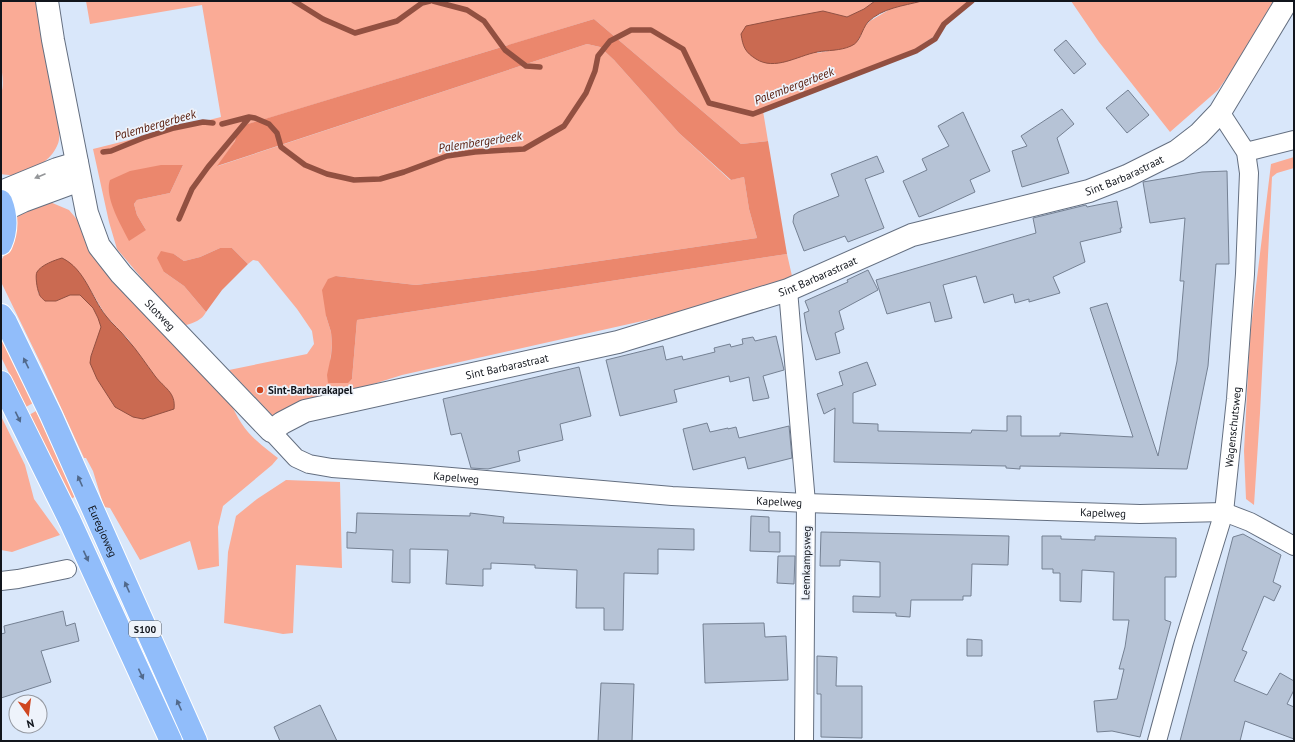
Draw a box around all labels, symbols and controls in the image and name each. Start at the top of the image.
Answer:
water label: Palembergerbeek [752,63,836,108]
water label: Palembergerbeek [112,106,198,143]
water label: Palembergerbeek [437,127,523,155]
street label: Sint Barbarastraat [1084,152,1166,199]
one-way arrow [34,174,46,180]
street label: Sint Barbarastraat [777,253,859,300]
street label: Slotweg [142,296,178,334]
street label: Sint Barbarastraat [464,350,550,382]
one-way arrow [23,357,29,368]
place label: Sint-Barbarakapel [268,383,353,397]
marker: Sint-Barbarakapel [255,385,265,395]
street label: Wagenschutsweg [1222,386,1244,468]
one-way arrow [15,411,21,422]
street label: Kapelweg [433,468,480,486]
one-way arrow [77,475,83,486]
street label: Kapelweg [756,493,803,510]
street label: Euregioweg [85,503,120,559]
street label: Kapelweg [1080,505,1126,521]
street label: Leemkampsweg [798,525,814,600]
one-way arrow [83,551,89,562]
one-way arrow [124,581,130,592]
road number: S100 [129,621,161,637]
one-way arrow [138,669,144,680]
north arrow [8,694,48,734]
one-way arrow [176,699,182,711]
text: N [25,716,36,731]

